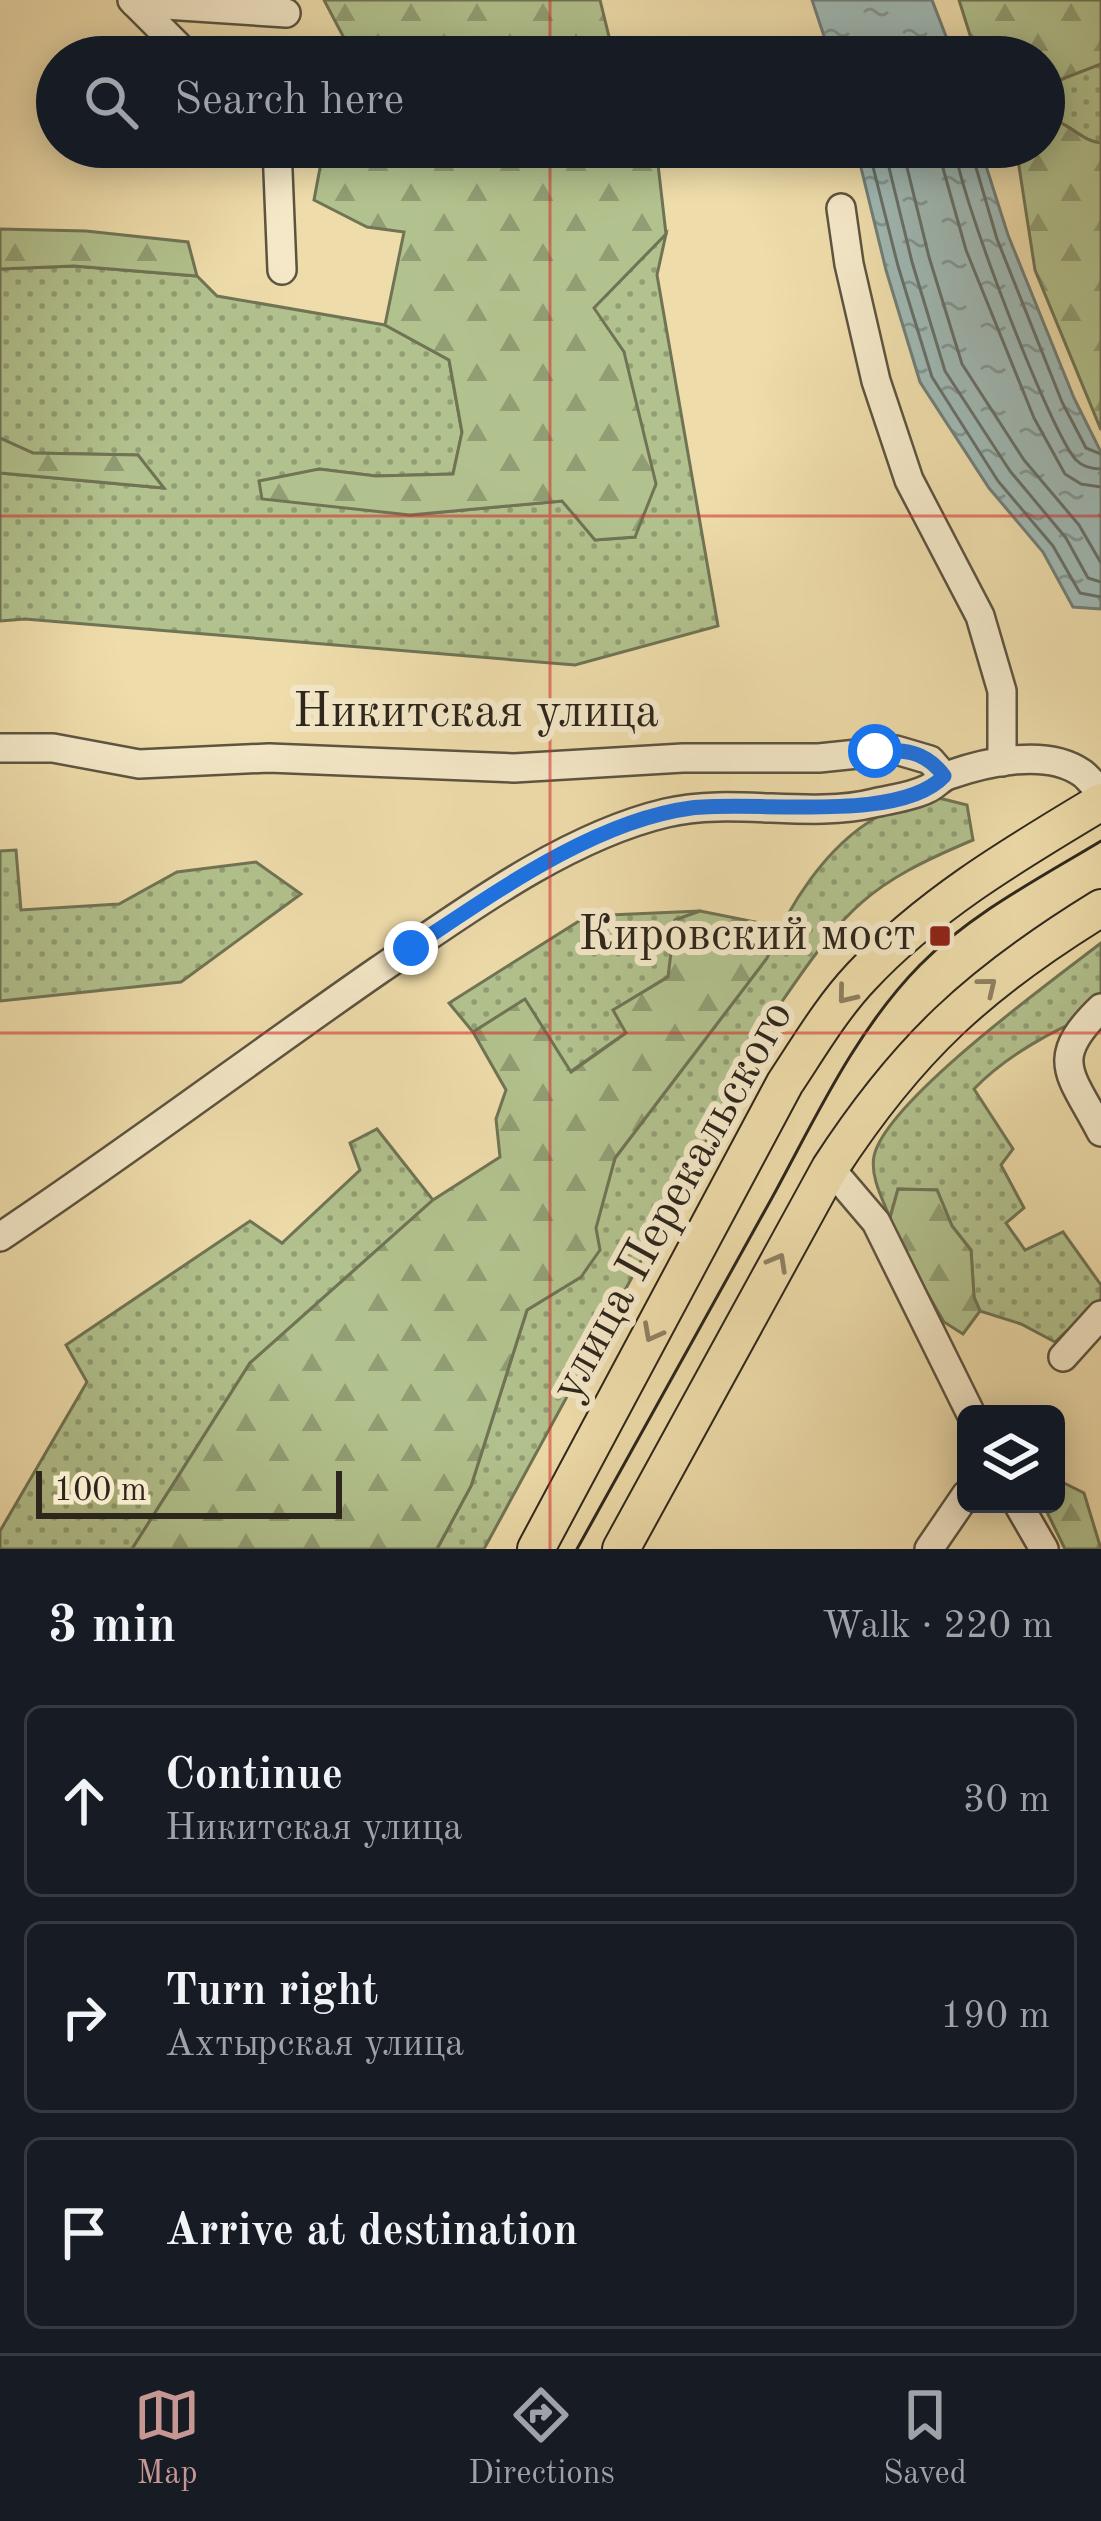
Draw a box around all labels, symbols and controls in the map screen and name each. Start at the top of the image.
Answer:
search box [36,36,1065,168]
icon: search [78,69,144,135]
text: Search here [174,79,404,124]
street label: Никитская улица [293,689,659,737]
route start [848,724,902,778]
place label: Кировский мост [578,912,916,960]
route end [384,921,438,975]
marker: Кировский мост [927,923,953,949]
one-way arrow [975,979,997,1000]
one-way arrow [839,982,860,1004]
street label: улица Перекальского [543,993,803,1409]
one-way arrow [764,1254,787,1275]
one-way arrow [643,1320,666,1341]
map controls [957,1405,1065,1513]
button: layers [957,1405,1065,1513]
scale bar [36,1465,342,1518]
text: 100 m [54,1475,147,1508]
text: 3 min [48,1602,176,1653]
text: Walk · 220 m [822,1607,1053,1646]
text: Continue [165,1754,343,1799]
icon: ahead [51,1768,117,1834]
text: 30 m [963,1781,1050,1820]
text: Никитская улица [165,1809,463,1848]
text: Turn right [165,1970,378,2015]
icon: right [51,1984,117,2050]
text: 190 m [940,1997,1050,2036]
text: Ахтырская улица [165,2025,464,2064]
icon: arrive [51,2200,117,2266]
text: Arrive at destination [165,2210,578,2255]
tab: Map [134,2382,200,2495]
tab: Directions [468,2382,615,2495]
tab: Saved [883,2382,967,2495]

